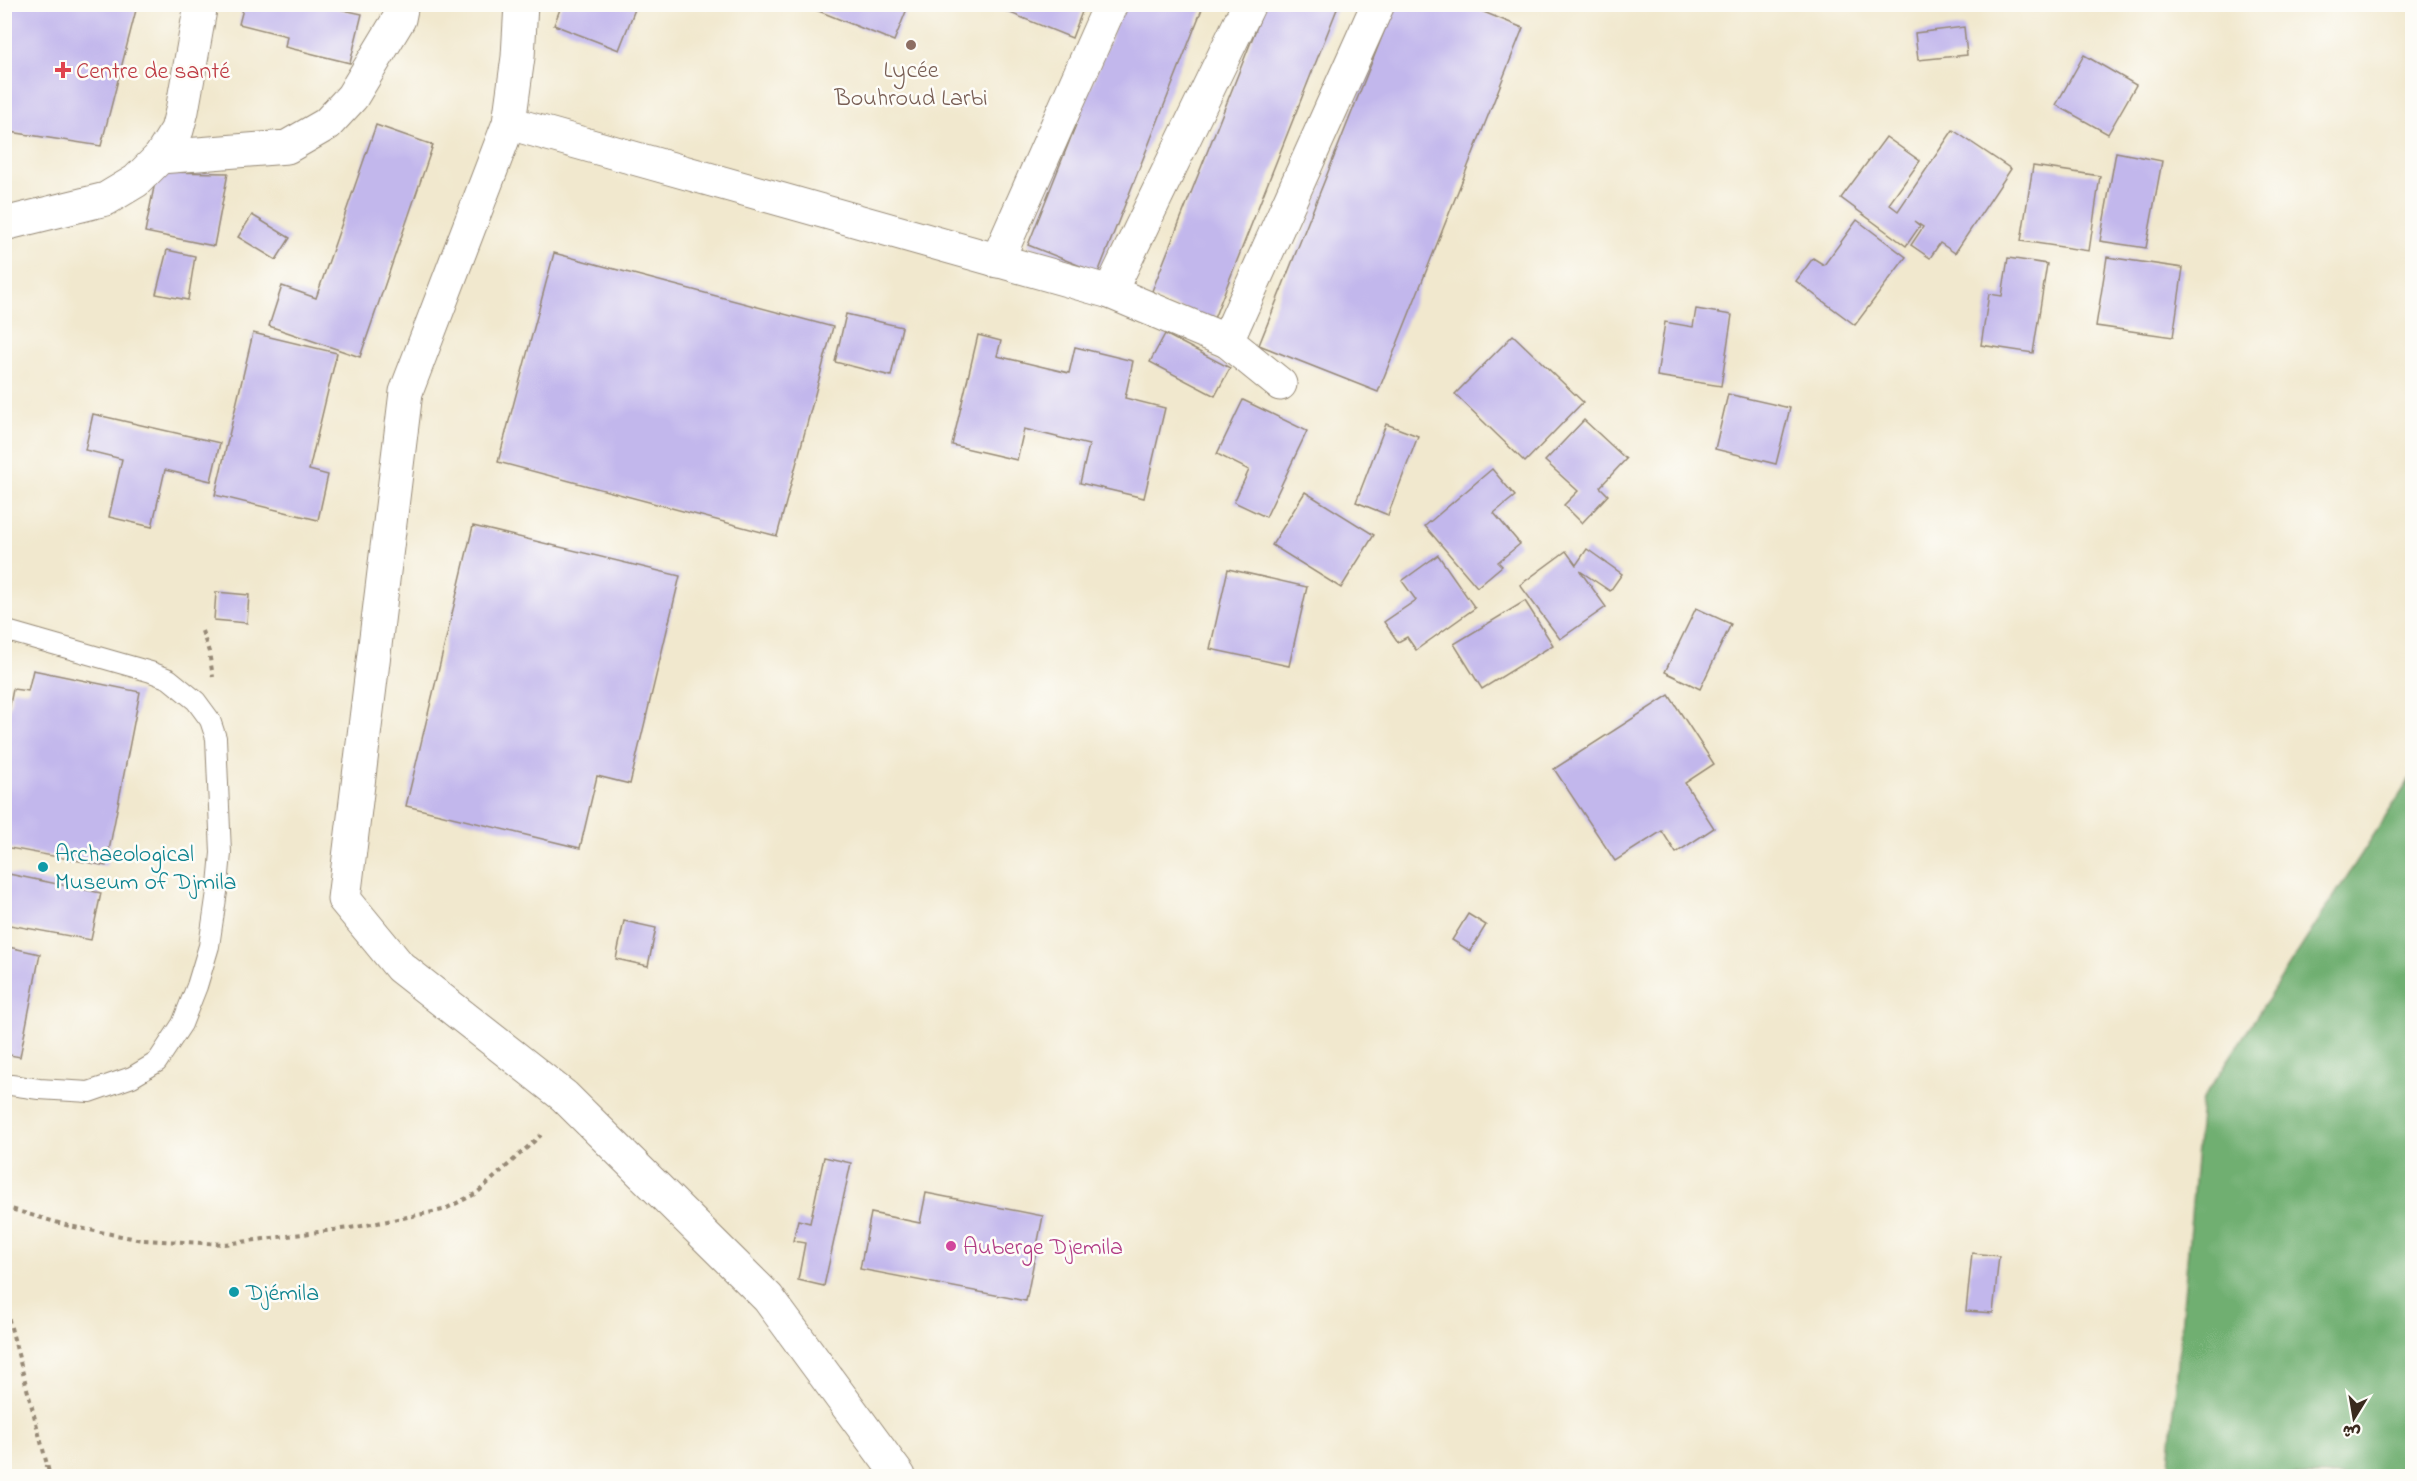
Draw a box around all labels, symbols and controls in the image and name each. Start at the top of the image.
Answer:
marker: Lycée Bouhroud Larbi [904,38,918,52]
place label: Lycée Bouhroud Larbi [833,54,988,117]
place label: Centre de santé [76,55,230,90]
marker: Centre de santé [54,61,72,79]
place label: Archaeological Museum of Djmila [55,838,236,901]
marker: Archaeological Museum of Djmila [36,860,50,874]
place label: Auberge Djemila [963,1231,1123,1266]
marker: Auberge Djemila [944,1239,958,1253]
place label: Djémila [245,1277,319,1312]
marker: Djémila [227,1285,241,1299]
north arrow [2324,1388,2384,1448]
text: ش [2341,1417,2362,1444]

